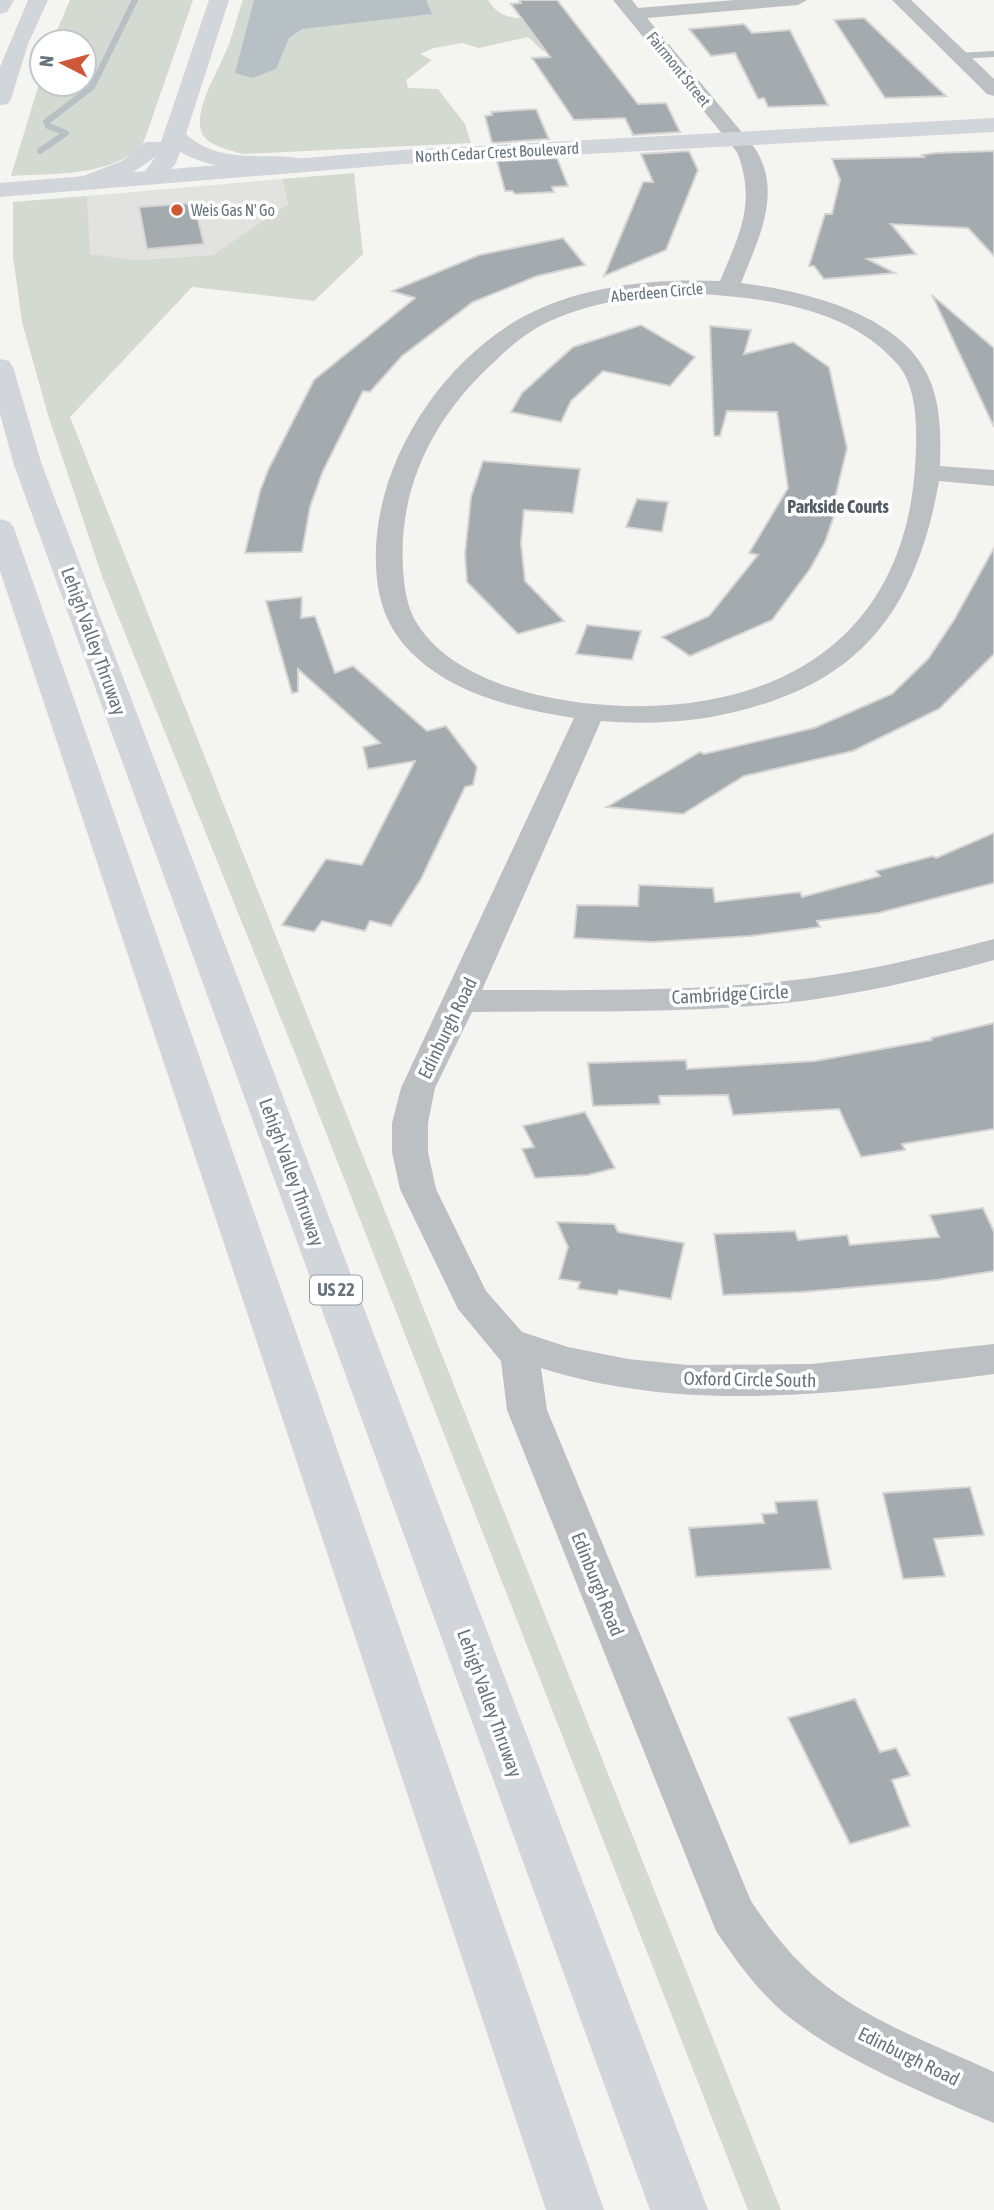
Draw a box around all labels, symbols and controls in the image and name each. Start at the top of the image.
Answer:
north arrow [28,28,98,98]
street label: Fairmont Street [643,28,715,110]
text: N [35,54,58,68]
street label: North Cedar Crest Boulevard [415,139,579,165]
place label: Weis Gas N' Go [191,201,275,219]
marker: Weis Gas N' Go [169,202,185,218]
street label: Aberdeen Circle [610,279,704,305]
district label: Parkside Courts [787,496,889,517]
street label: Lehigh Valley Thruway [57,564,131,718]
street label: Edinburgh Road [413,974,481,1082]
street label: Cambridge Circle [671,980,789,1008]
street label: Lehigh Valley Thruway [255,1095,329,1249]
road number: US 22 [310,1275,362,1304]
street label: Oxford Circle South [684,1367,816,1391]
street label: Edinburgh Road [567,1529,629,1639]
street label: Lehigh Valley Thruway [453,1626,527,1780]
street label: Edinburgh Road [855,2022,963,2090]

